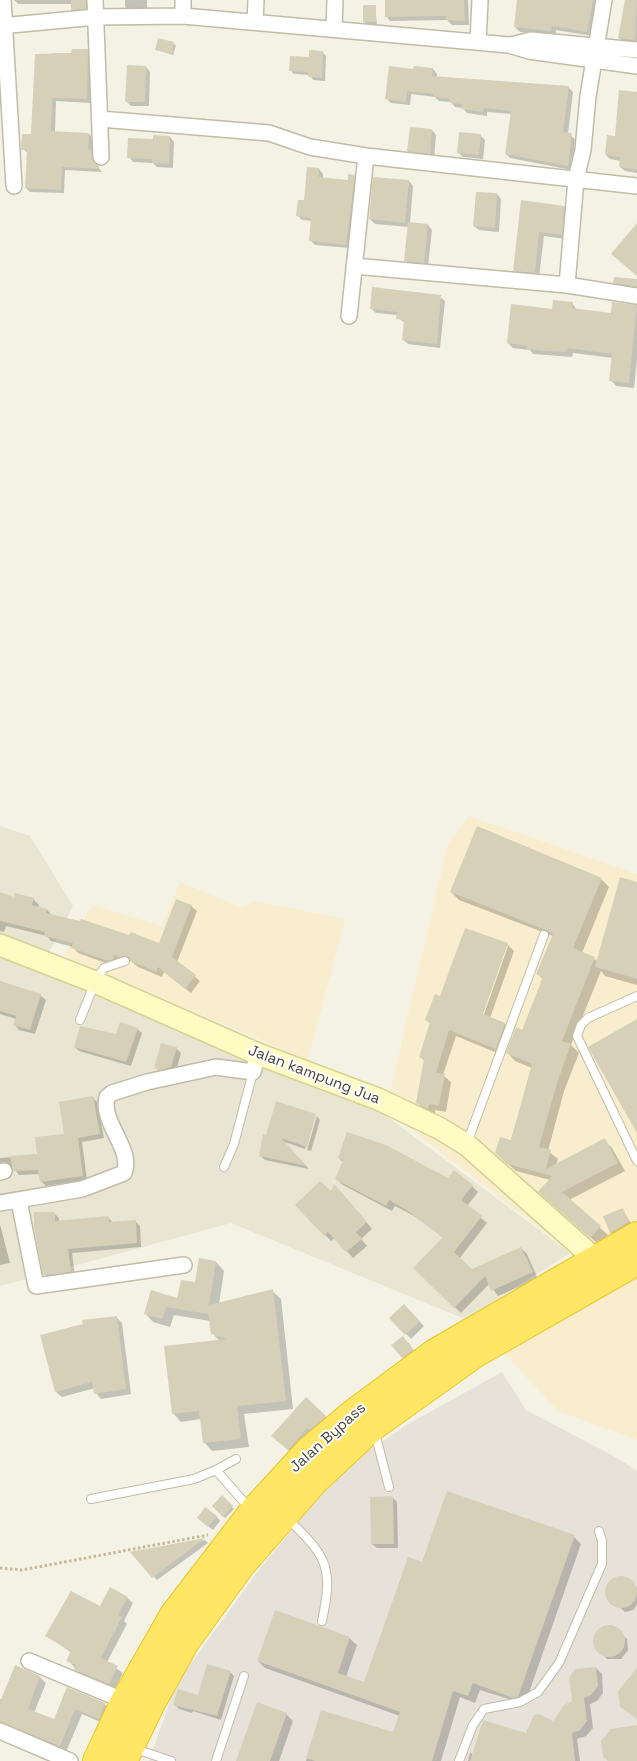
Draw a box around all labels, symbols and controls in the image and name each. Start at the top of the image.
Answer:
street label: Jalan kampung Jua [246,1042,382,1108]
street label: Jalan Bypass [286,1399,370,1477]

